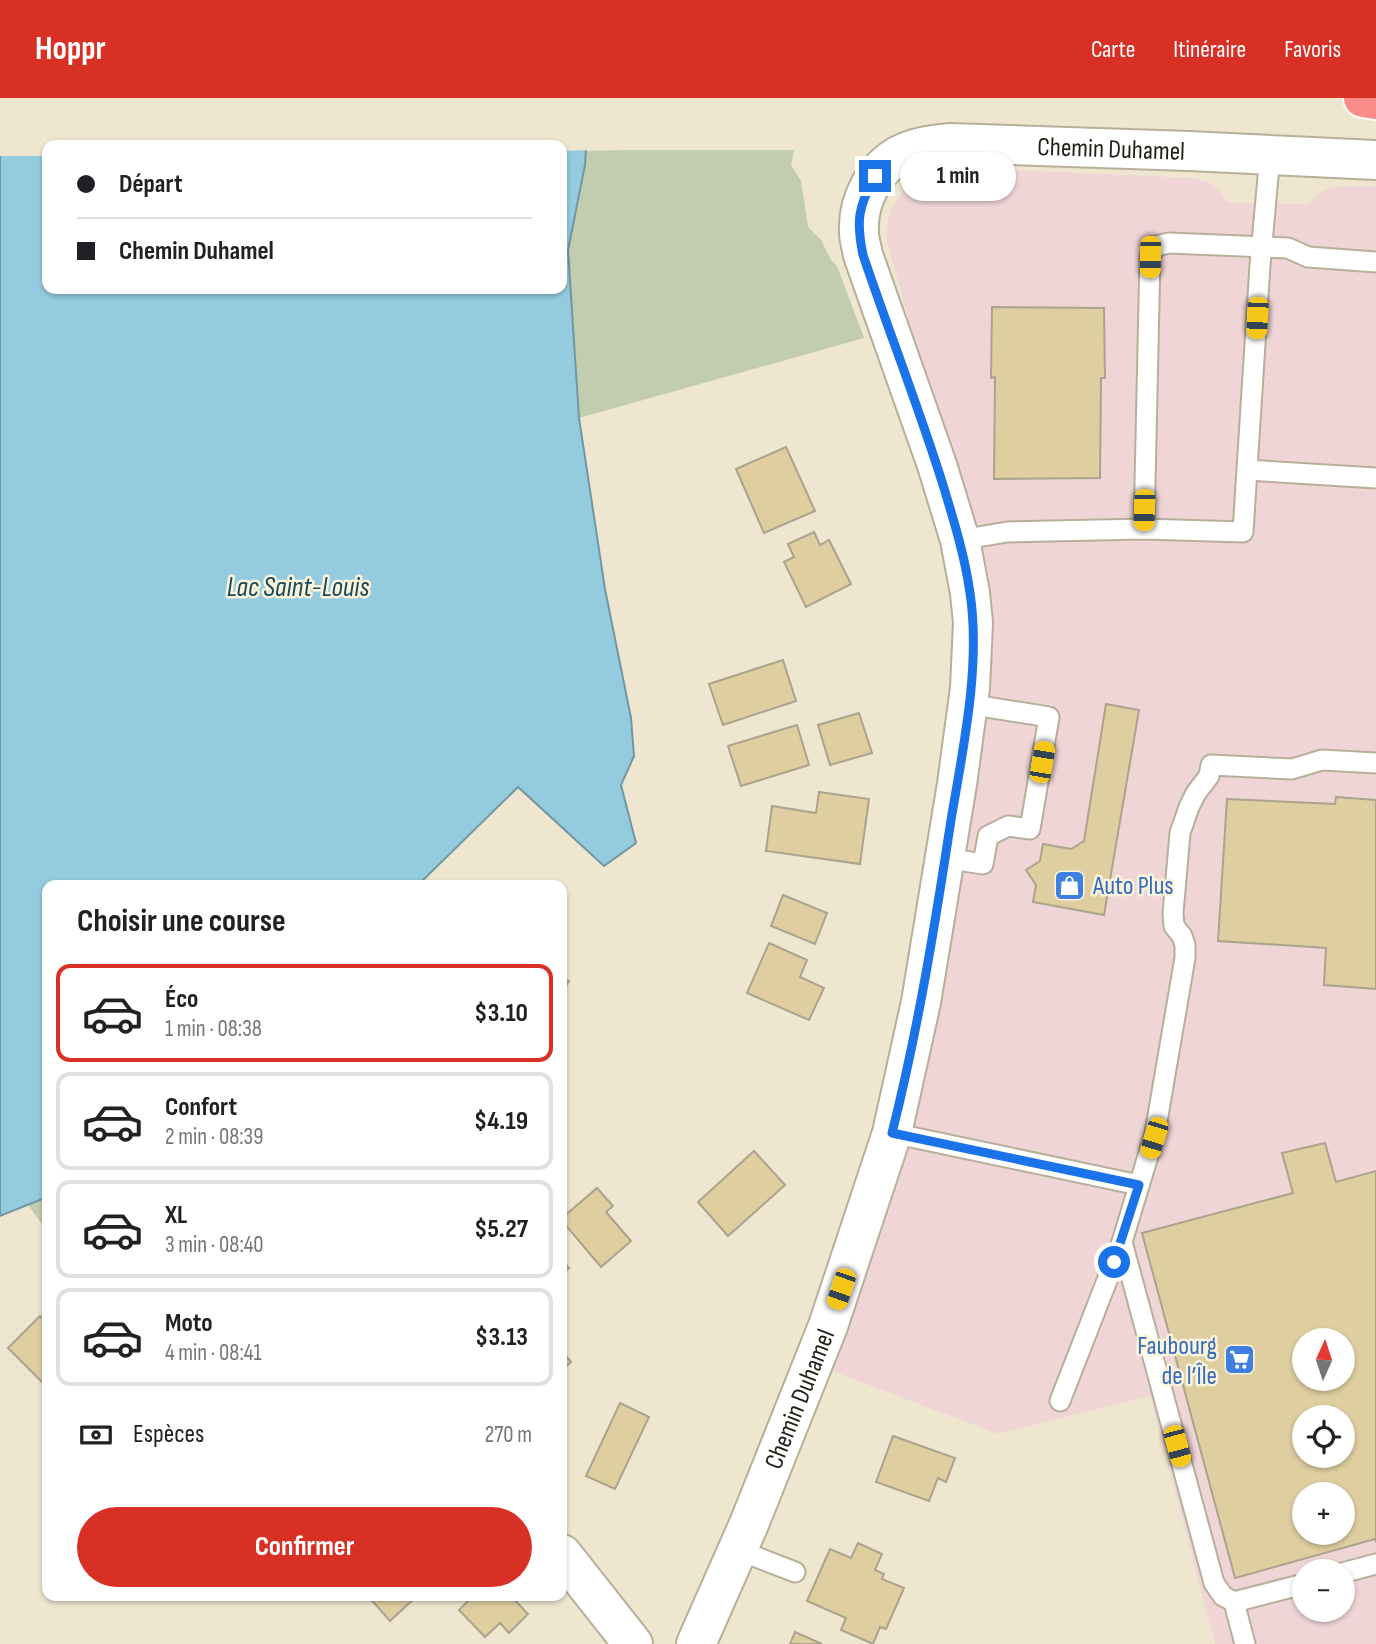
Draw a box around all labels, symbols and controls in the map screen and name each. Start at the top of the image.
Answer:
text: Hoppr [35,29,106,69]
text: Carte [1091,35,1135,64]
text: Itinéraire [1173,35,1246,64]
text: Favoris [1284,35,1341,64]
street label: Chemin Duhamel [1037,132,1185,168]
callout: 1 min [900,152,1015,200]
route end [859,160,891,192]
text: 1 min [937,162,979,190]
text: Départ [119,169,182,200]
text: Chemin Duhamel [119,236,274,267]
car [1140,236,1161,278]
car [1246,296,1269,340]
car [1133,489,1156,531]
water label: Lac Saint-Louis [227,571,369,604]
car [1029,739,1056,785]
shop icon: Auto Plus [1053,868,1087,902]
place label: Auto Plus [1092,871,1174,902]
text: Choisir une course [77,902,286,941]
icon: car [81,982,144,1045]
text: Éco [165,984,198,1015]
text: $3.10 [474,998,528,1029]
text: 1 min · 08:38 [165,1015,262,1043]
icon: car [81,1090,144,1153]
text: Confort [165,1092,237,1123]
text: $4.19 [474,1106,528,1137]
car [1138,1115,1171,1161]
text: 2 min · 08:39 [165,1123,263,1151]
icon: car [81,1198,144,1261]
text: XL [165,1200,187,1231]
text: $5.27 [474,1214,528,1245]
text: 3 min · 08:40 [165,1231,264,1259]
route start [1098,1246,1130,1278]
car [825,1266,858,1312]
icon: car [81,1306,144,1369]
text: Moto [165,1308,213,1339]
text: $3.13 [475,1322,528,1353]
street label: Chemin Duhamel [759,1325,842,1474]
north arrow [1292,1328,1354,1391]
map controls [1292,1328,1355,1622]
place label: Faubourg de l’Île [1137,1331,1217,1392]
text: 4 min · 08:41 [165,1339,261,1367]
supermarket icon: Faubourg de l’Île [1223,1343,1257,1377]
button: locate [1292,1405,1355,1468]
icon: cash [77,1416,115,1454]
text: Espèces [133,1419,204,1450]
text: 270 m [485,1421,532,1449]
car [1162,1423,1193,1469]
button: + [1292,1482,1355,1545]
button: Confirmer [77,1507,532,1587]
button: − [1292,1559,1355,1622]

